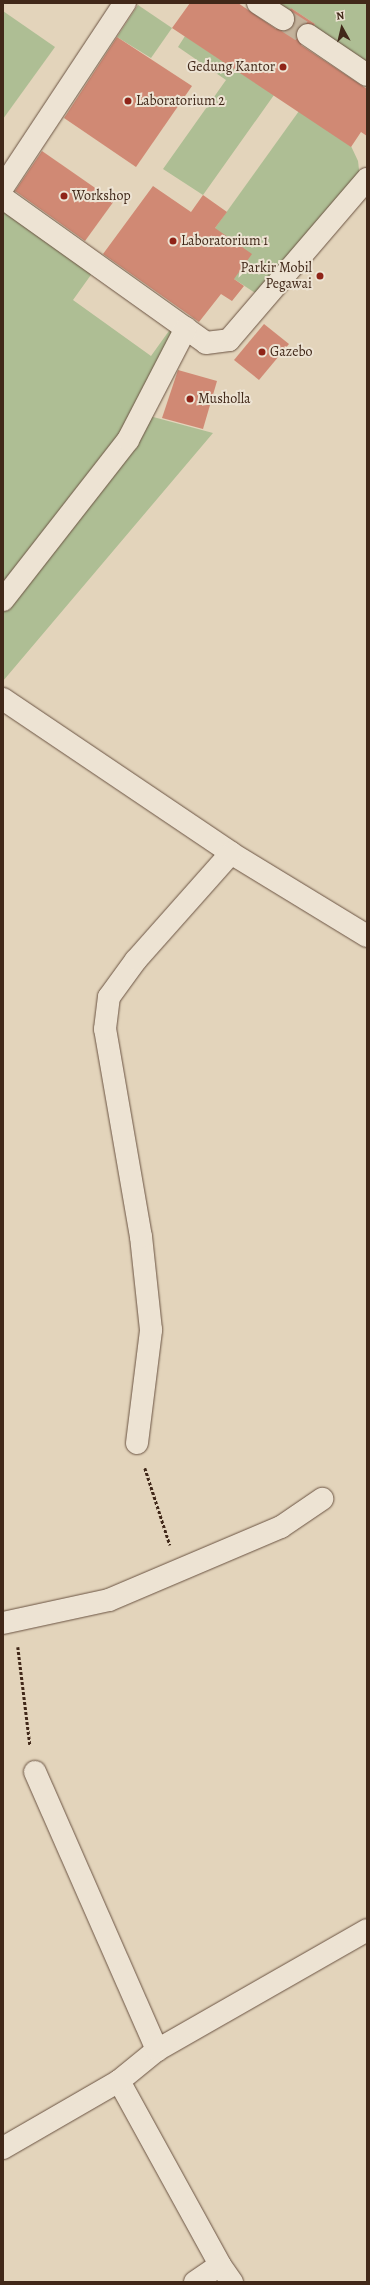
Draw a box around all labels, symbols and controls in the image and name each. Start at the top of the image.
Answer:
north arrow [322,8,362,48]
text: N [335,8,345,24]
place label: Gedung Kantor [187,59,275,75]
marker: Gedung Kantor [278,62,288,72]
place label: Laboratorium 2 [136,93,225,109]
marker: Laboratorium 2 [123,96,133,106]
place label: Workshop [72,188,131,204]
marker: Workshop [59,191,69,201]
place label: Laboratorium 1 [181,233,268,249]
marker: Laboratorium 1 [168,236,178,246]
place label: Parkir Mobil Pegawai [241,260,312,292]
marker: Parkir Mobil Pegawai [315,271,325,281]
place label: Gazebo [270,344,313,360]
marker: Gazebo [257,347,267,357]
place label: Musholla [198,391,251,407]
marker: Musholla [185,394,195,404]

